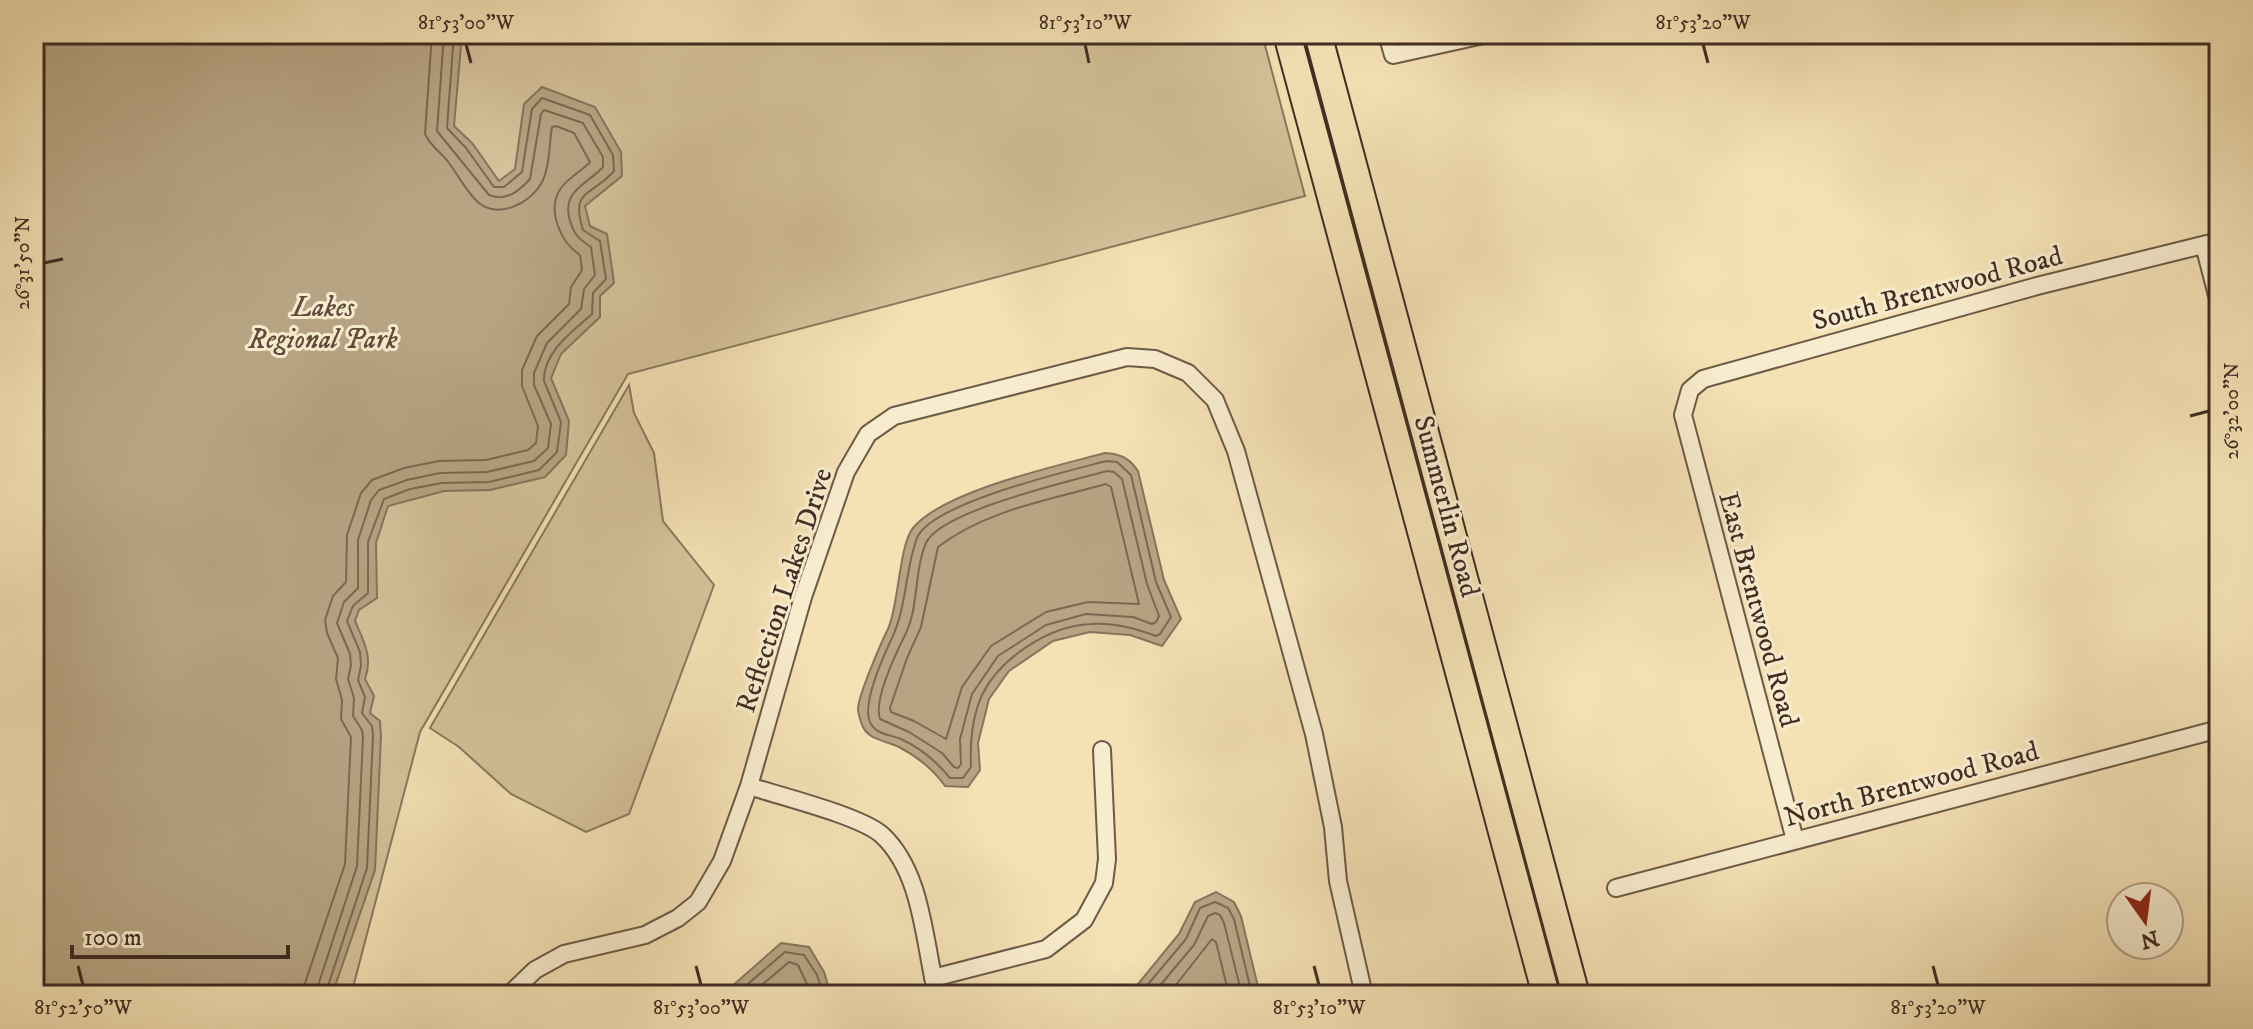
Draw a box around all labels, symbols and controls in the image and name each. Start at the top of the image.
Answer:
text: 81°53'00"W [418,11,515,36]
text: 81°53'10"W [1039,11,1132,36]
text: 81°53'20"W [1655,11,1751,36]
text: 26°31'50"N [11,216,36,310]
street label: South Brentwood Road [1808,238,2066,339]
park label: Lakes Regional Park [247,290,398,357]
text: 26°32'00"N [2220,363,2245,459]
street label: Summerlin Road [1406,412,1488,601]
street label: Reflection Lakes Drive [728,464,840,717]
street label: East Brentwood Road [1710,488,1807,731]
street label: North Brentwood Road [1780,734,2043,835]
north arrow [2105,881,2185,961]
scale bar [72,909,288,959]
text: 100 m [84,923,142,953]
text: N [2137,924,2162,954]
text: 81°52'50"W [34,996,132,1021]
text: 81°53'00"W [653,996,750,1021]
text: 81°53'10"W [1273,996,1366,1021]
text: 81°53'20"W [1890,996,1986,1021]

